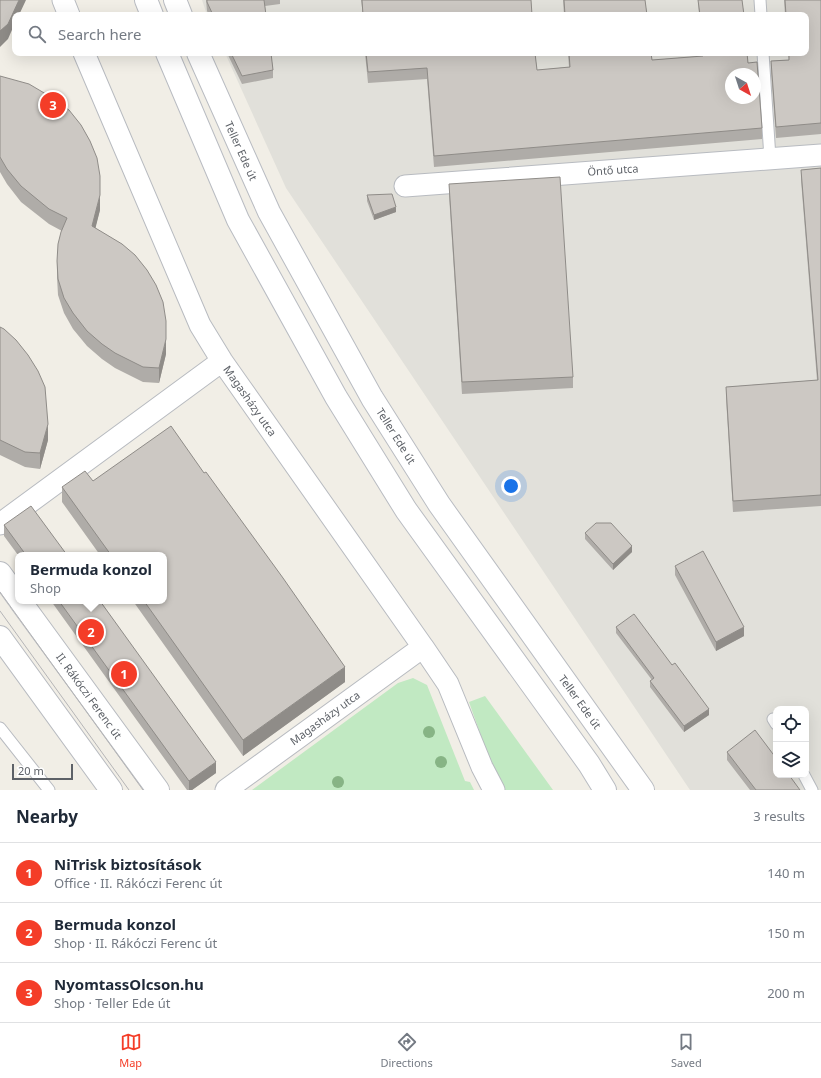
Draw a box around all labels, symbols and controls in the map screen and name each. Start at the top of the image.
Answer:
search box [12,12,809,56]
icon: search [26,23,48,45]
text: Search here [58,24,141,44]
north arrow [725,68,761,104]
pin: 3 [40,90,66,120]
street label: Teller Ede út [222,119,261,183]
street label: Öntő utca [587,160,639,179]
street label: Magasházy utca [220,362,280,439]
street label: Teller Ede út [373,405,420,467]
your location [501,476,521,496]
popup [15,552,167,604]
text: Bermuda konzol [30,559,152,579]
text: Shop [30,579,61,597]
pin: 2 [78,617,104,647]
street label: II. Rákóczi Ferenc út [53,650,126,742]
pin: 1 [111,659,137,689]
street label: Teller Ede út [556,672,605,732]
street label: Magasházy utca [287,687,363,748]
map controls [773,706,809,778]
button: locate [773,706,809,742]
button: layers [773,742,809,778]
scale bar [12,762,73,781]
text: 20 m [18,763,44,778]
text: Nearby [16,805,78,828]
text: 3 results [753,807,805,825]
text: NiTrisk biztosítások [54,854,201,874]
text: 1 [25,864,33,882]
text: 140 m [767,864,805,882]
text: Office · II. Rákóczi Ferenc út [54,874,222,892]
text: Bermuda konzol [54,914,176,934]
text: 2 [25,924,33,942]
text: 150 m [767,924,805,942]
text: Shop · II. Rákóczi Ferenc út [54,934,217,952]
text: NyomtassOlcson.hu [54,974,204,994]
text: 3 [25,984,33,1002]
text: 200 m [767,984,805,1002]
text: Shop · Teller Ede út [54,994,170,1012]
tab: Map [119,1031,142,1070]
tab: Directions [380,1031,433,1070]
tab: Saved [671,1031,702,1070]

